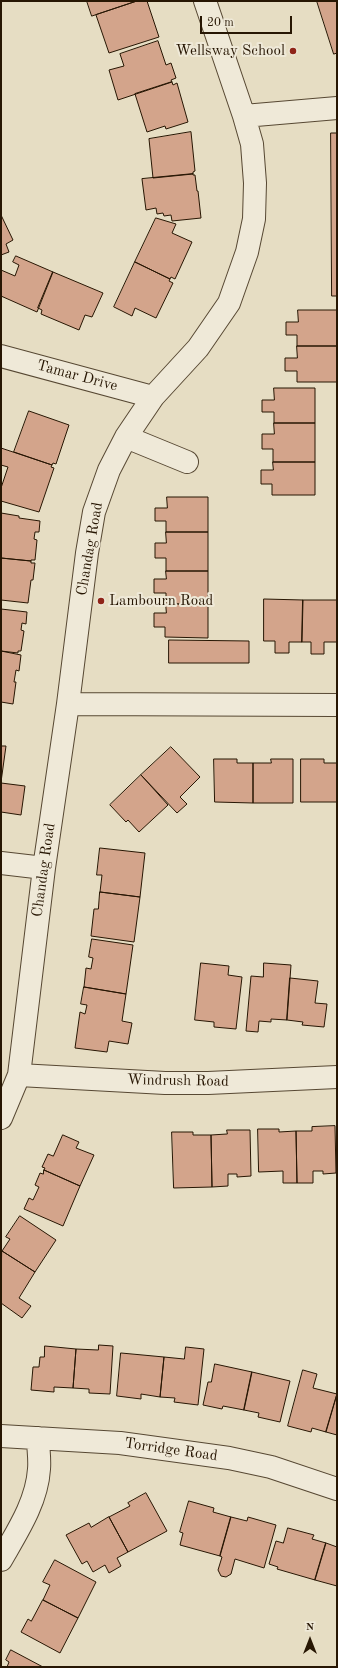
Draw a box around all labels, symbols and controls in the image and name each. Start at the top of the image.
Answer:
scale bar [202,8,294,34]
text: 20 m [207,17,234,29]
place label: Wellsway School [176,42,285,60]
marker: Wellsway School [288,46,298,56]
street label: Tamar Drive [35,357,119,395]
street label: Chandag Road [73,501,107,597]
place label: Lambourn Road [109,592,213,610]
marker: Lambourn Road [96,596,106,606]
street label: Chandag Road [28,822,60,918]
street label: Windrush Road [127,1071,229,1091]
street label: Torridge Road [123,1435,219,1465]
north arrow [290,1620,330,1660]
text: N [306,1622,314,1633]

